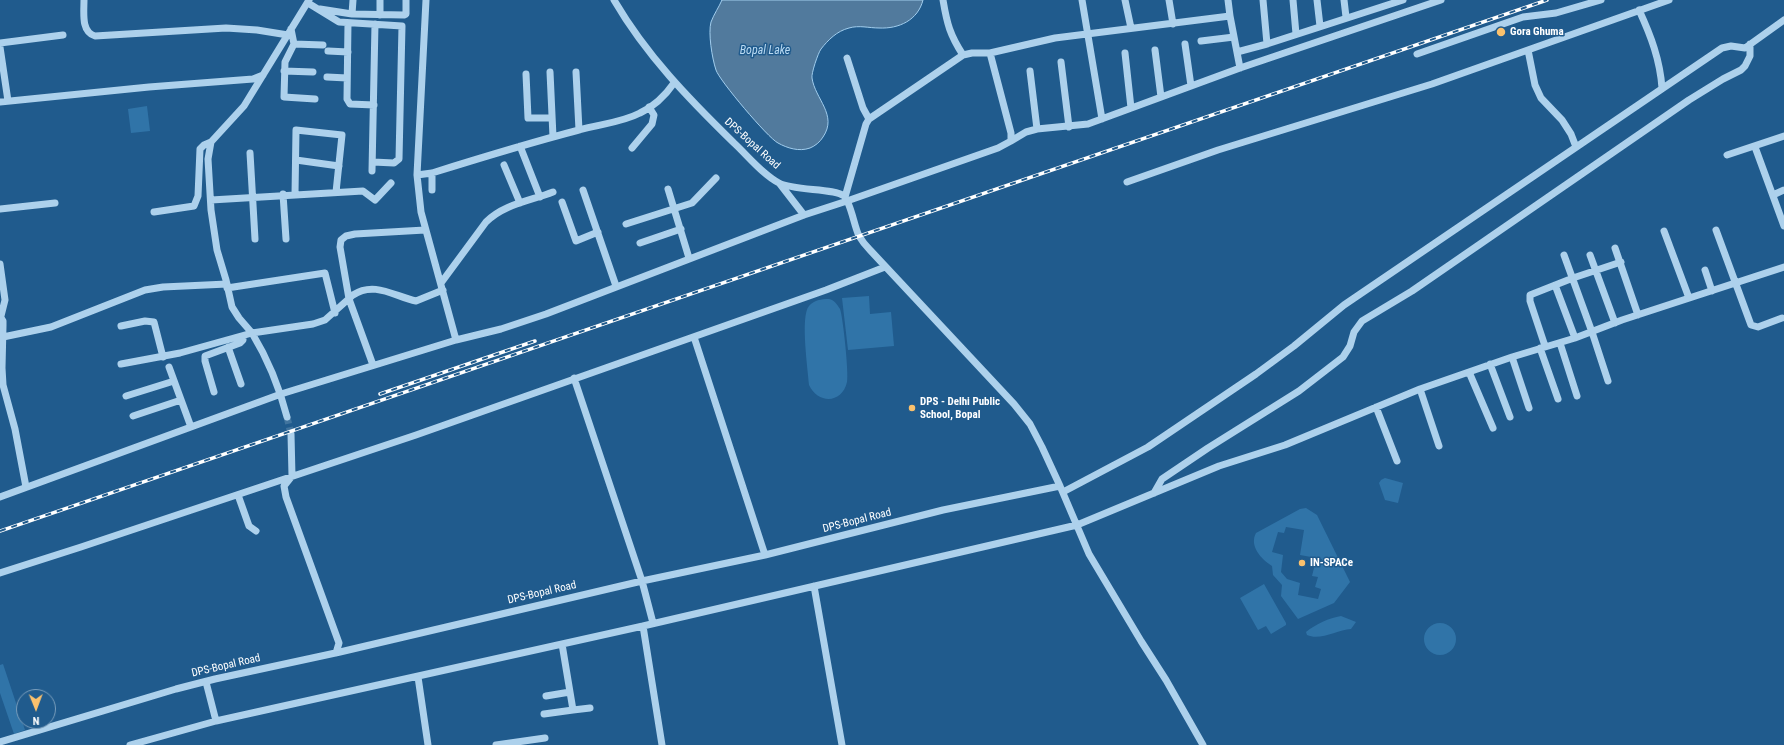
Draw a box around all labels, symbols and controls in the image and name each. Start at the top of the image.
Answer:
place label: Gora Ghuma [1510,25,1564,39]
marker: Gora Ghuma [1495,26,1507,38]
water label: Bopal Lake [740,44,790,58]
street label: DPS-Bopal Road [722,116,782,172]
place label: DPS - Delhi Public School, Bopal [920,395,1000,421]
marker: DPS - Delhi Public School, Bopal [907,403,917,413]
street label: DPS-Bopal Road [821,506,893,536]
place label: IN-SPACe [1310,556,1353,570]
marker: IN-SPACe [1297,558,1307,568]
street label: DPS-Bopal Road [506,579,578,607]
street label: DPS-Bopal Road [190,652,262,680]
north arrow [16,689,56,729]
text: N [33,714,40,727]

